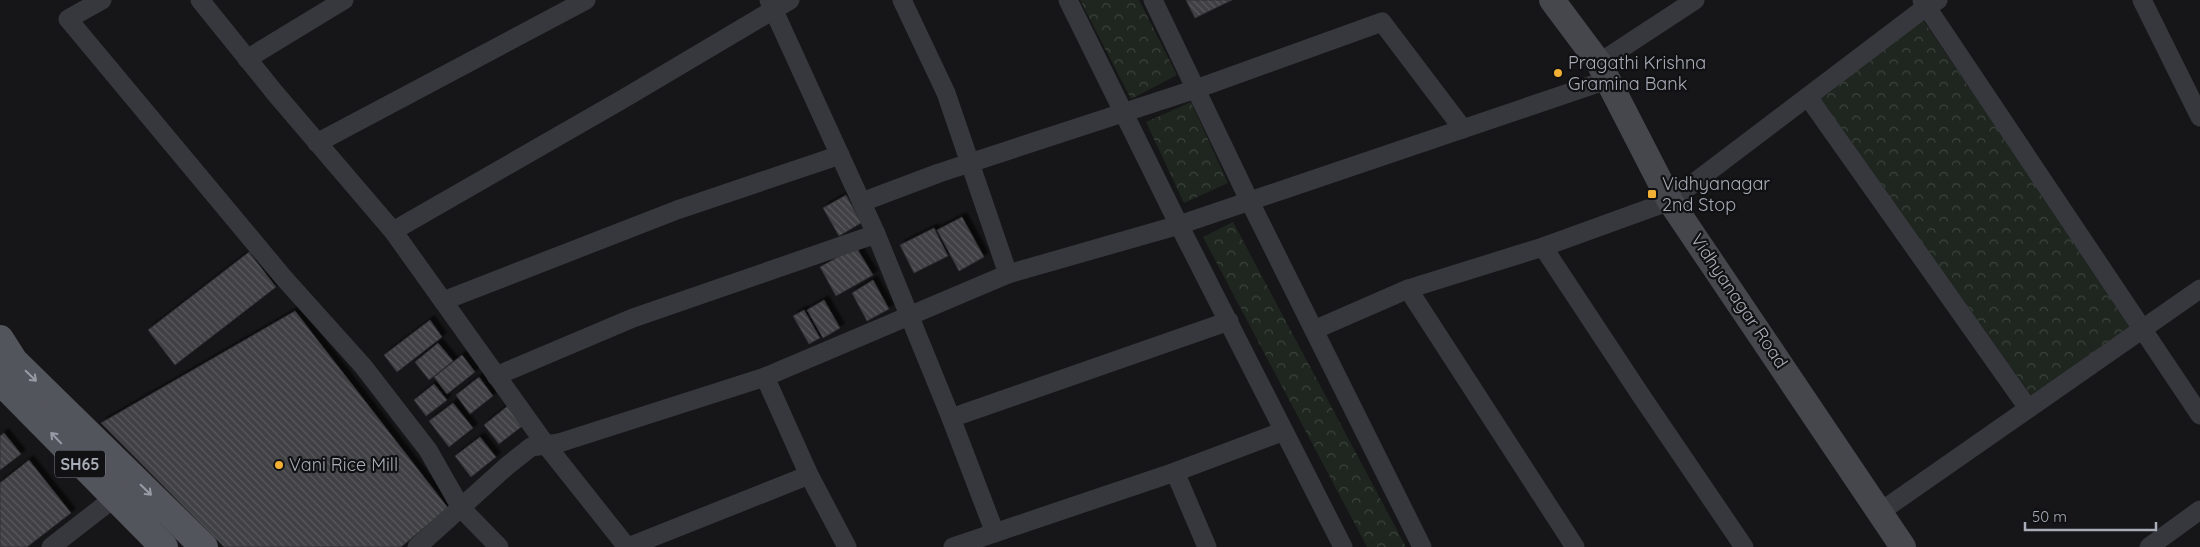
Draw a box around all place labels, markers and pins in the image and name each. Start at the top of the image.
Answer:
place label: Pragathi Krishna Gramina Bank [1568,51,1706,95]
marker: Pragathi Krishna Gramina Bank [1552,67,1564,79]
place label: Vidhyanagar 2nd Stop [1662,172,1770,216]
marker: Vidhyanagar 2nd Stop [1646,188,1658,200]
place label: Vani Rice Mill [289,453,398,476]
marker: Vani Rice Mill [273,459,285,471]

